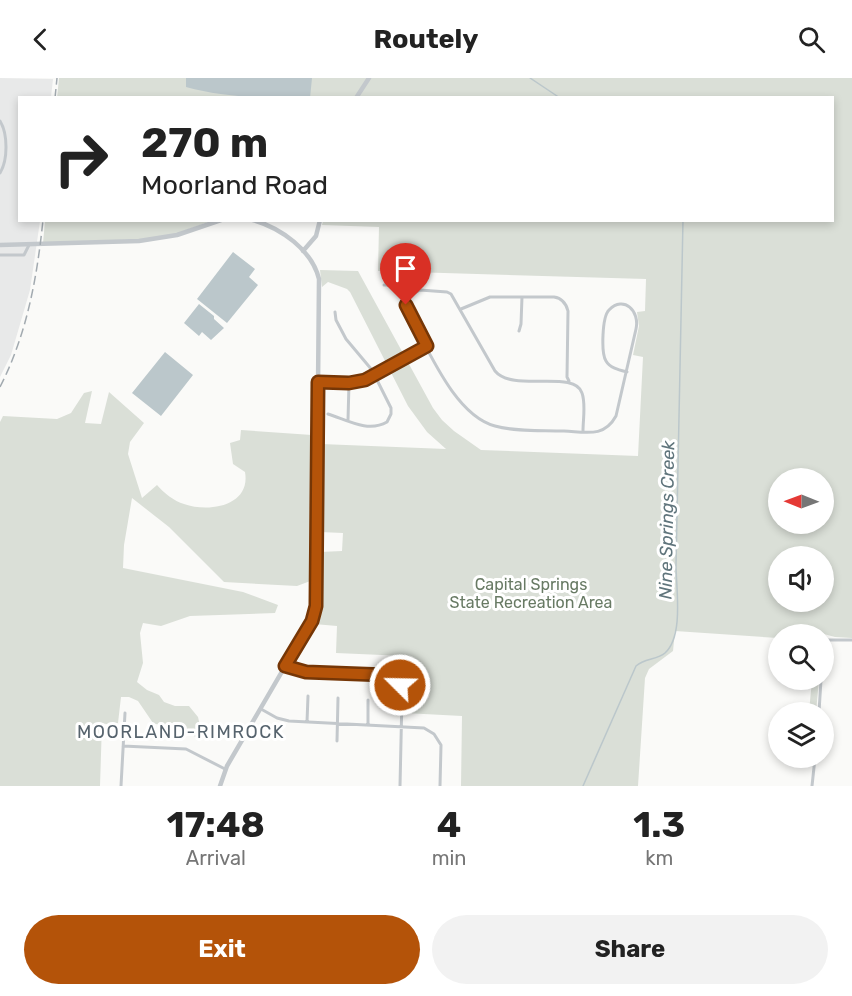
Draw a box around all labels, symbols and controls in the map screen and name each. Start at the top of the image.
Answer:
icon: back [24,23,57,56]
text: Routely [374,23,478,55]
icon: search [795,23,828,56]
text: 270 m [141,118,268,168]
icon: right [42,120,120,198]
text: Moorland Road [141,169,328,201]
pin [380,243,431,305]
icon: arrive [389,252,422,285]
water label: Nine Springs Creek [655,440,679,600]
north arrow [768,468,834,534]
map controls [768,468,834,768]
button: sound [768,546,834,612]
park label: Capital Springs State Recreation Area [450,575,612,612]
button: search [768,624,834,690]
position arrow [368,653,432,717]
button: layers [768,702,834,768]
district label: MOORLAND-RIMROCK [77,721,285,743]
text: 17:48 [167,803,265,846]
text: 4 [437,803,461,846]
text: 1.3 [633,803,685,846]
text: Arrival [186,846,246,870]
text: min [432,846,466,870]
text: km [645,846,673,870]
button: Exit [24,915,420,984]
button: Share [432,915,828,984]

